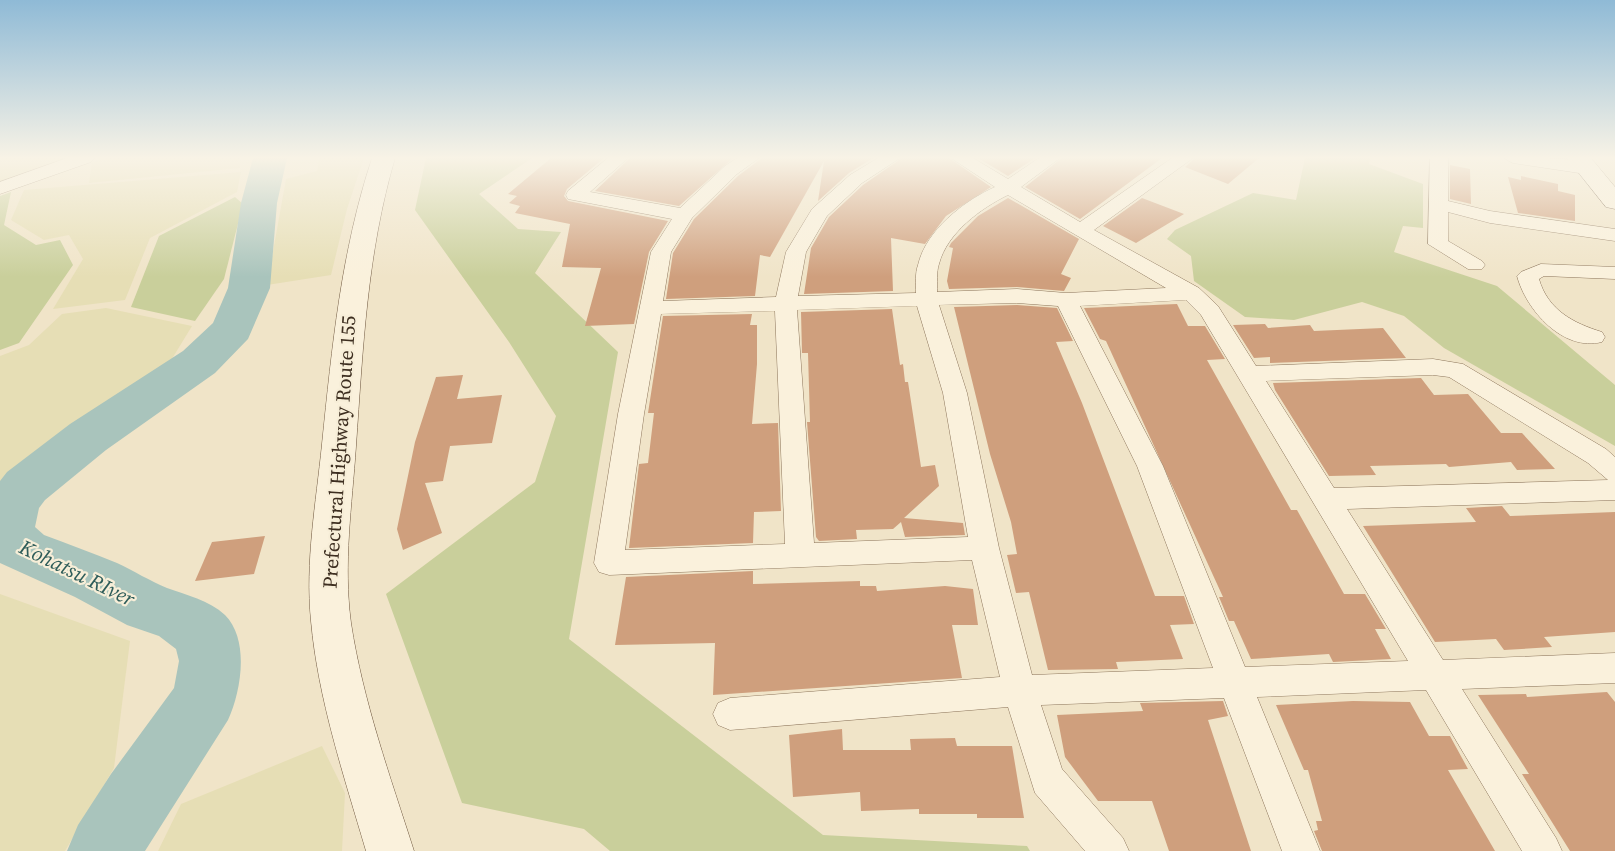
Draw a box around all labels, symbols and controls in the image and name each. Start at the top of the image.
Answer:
street label: Prefectural Highway Route 155 [315,315,363,589]
water label: Kohatsu RIver [14,532,140,613]

